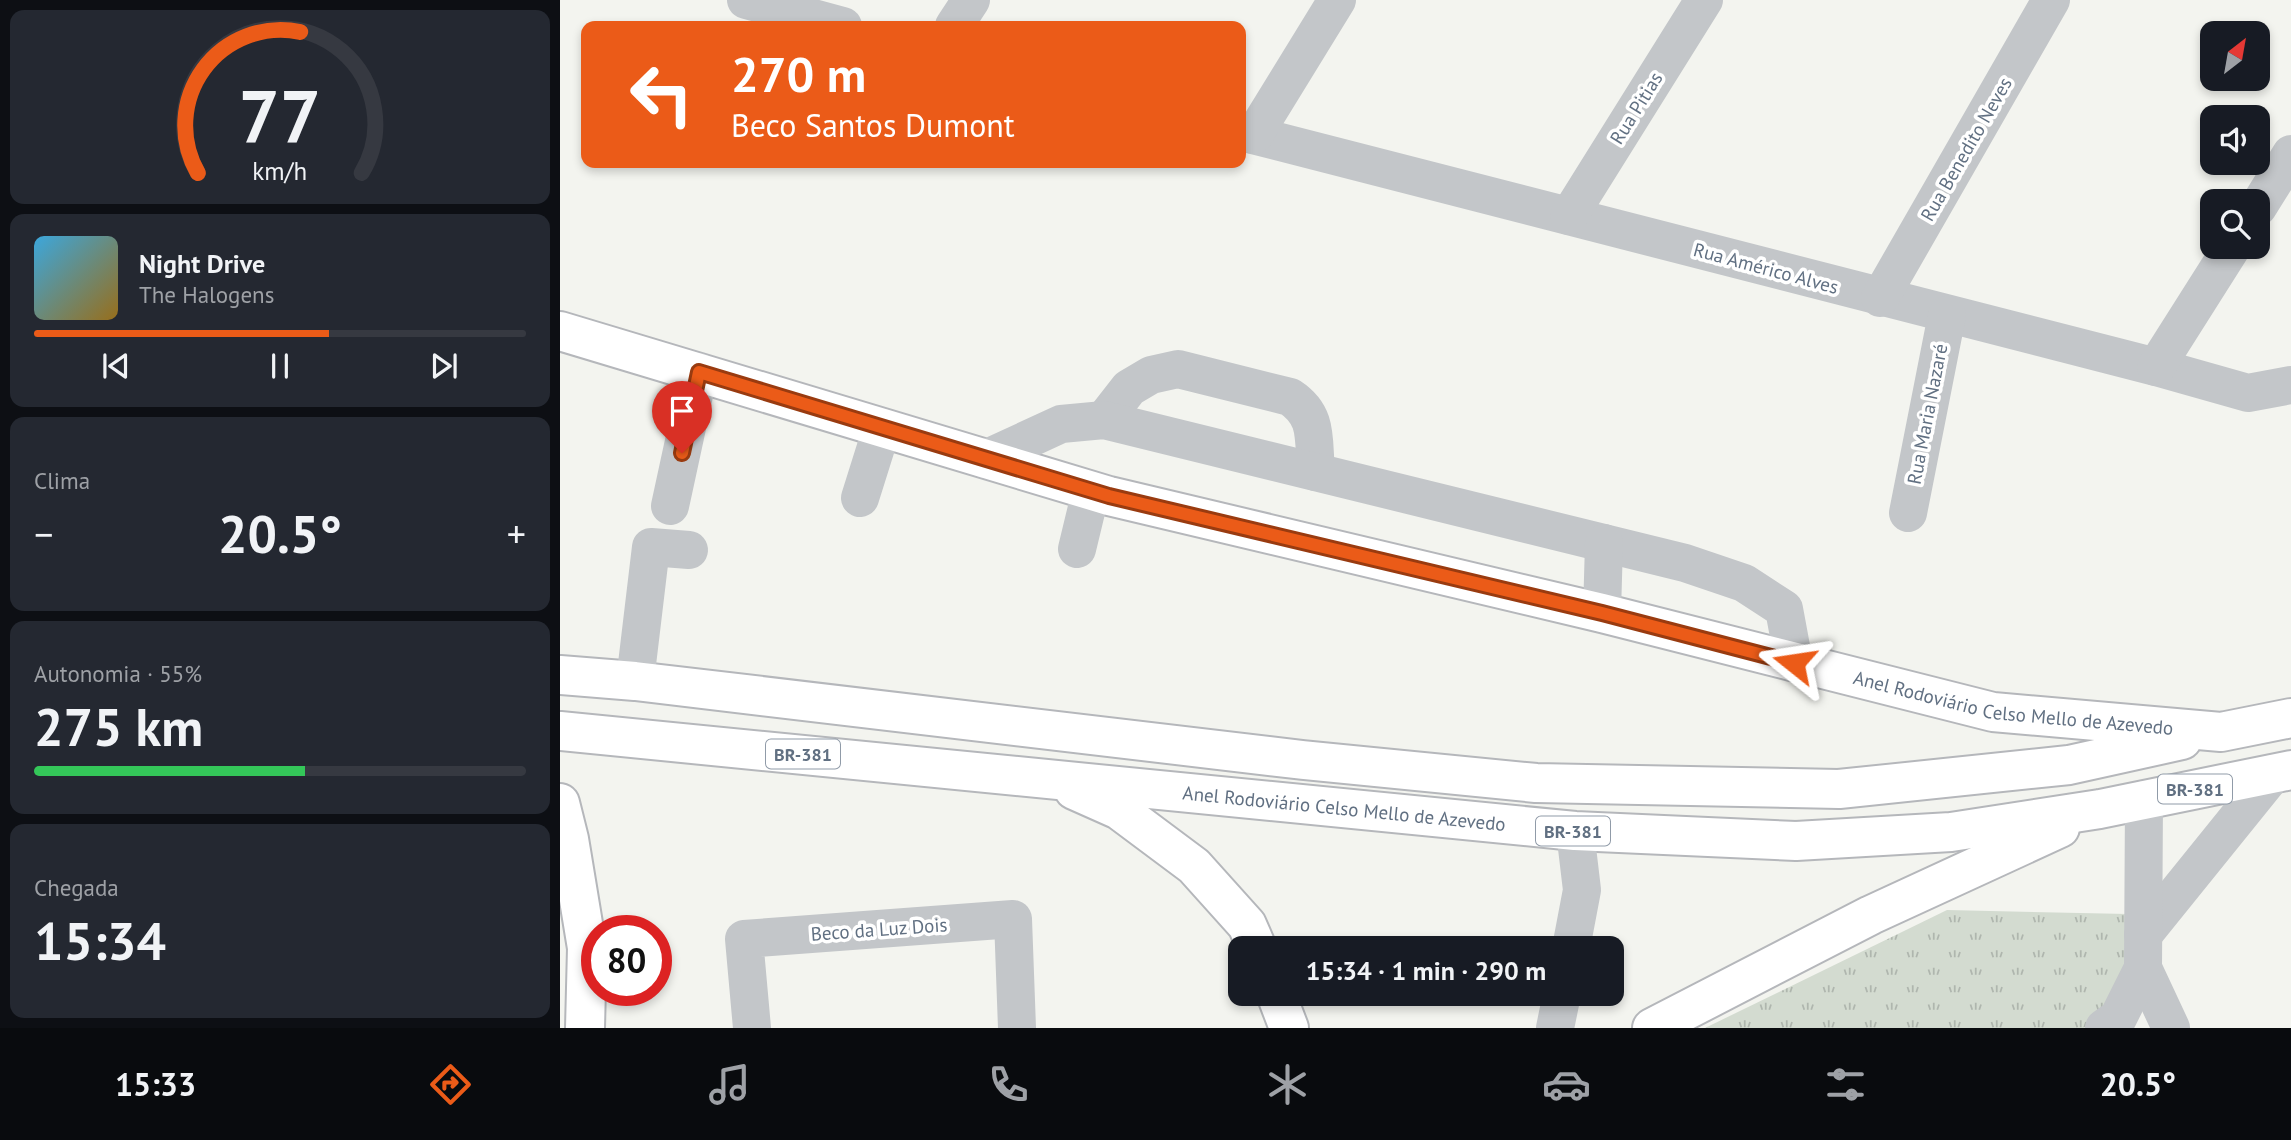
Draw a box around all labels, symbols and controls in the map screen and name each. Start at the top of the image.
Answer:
north arrow [2200,21,2270,91]
map controls [2200,21,2270,259]
text: 270 m [731,42,866,106]
icon: left [616,49,707,140]
street label: Rua Pitias [1604,67,1668,149]
text: 77 [239,69,321,163]
street label: Rua Benedito Neves [1915,73,2017,225]
text: Beco Santos Dumont [731,104,1015,146]
button: sound [2200,105,2270,175]
text: km/h [253,155,307,187]
button: search [2200,189,2270,259]
street label: Rua Américo Alves [1691,237,1841,299]
text: Night Drive [139,247,265,280]
text: The Halogens [139,280,274,309]
street label: Rua Maria Nazaré [1902,342,1952,486]
icon: previous [97,347,135,385]
icon: pause [261,347,299,385]
icon: next [425,347,463,385]
pin [652,381,712,453]
icon: arrive [663,392,701,430]
text: Clima [34,466,90,495]
text: 20.5° [218,500,342,567]
text: − [34,509,53,558]
text: + [507,509,526,558]
position arrow [1757,626,1831,700]
text: Autonomia · 55% [34,659,202,688]
street label: Anel Rodoviário Celso Mello de Azevedo [1851,665,2174,740]
text: 275 km [34,693,203,760]
road number: BR-381 [766,740,840,768]
road number: BR-381 [2158,774,2232,804]
street label: Anel Rodoviário Celso Mello de Azevedo [1182,780,1507,836]
road number: BR-381 [1536,816,1610,846]
text: Chegada [34,873,119,902]
text: 15:34 [34,907,166,974]
street label: Beco da Luz Dois [810,912,948,946]
speed limit sign: 80 [581,915,672,1006]
text: 15:34 · 1 min · 290 m [1306,954,1546,987]
icon: directions [426,1060,475,1109]
icon: music [705,1060,754,1109]
icon: phone [984,1060,1033,1109]
icon: climate [1263,1060,1312,1109]
icon: car [1542,1060,1591,1109]
icon: filters [1821,1060,1870,1109]
text: 15:33 [115,1063,196,1105]
text: 20.5° [2100,1063,2176,1105]

